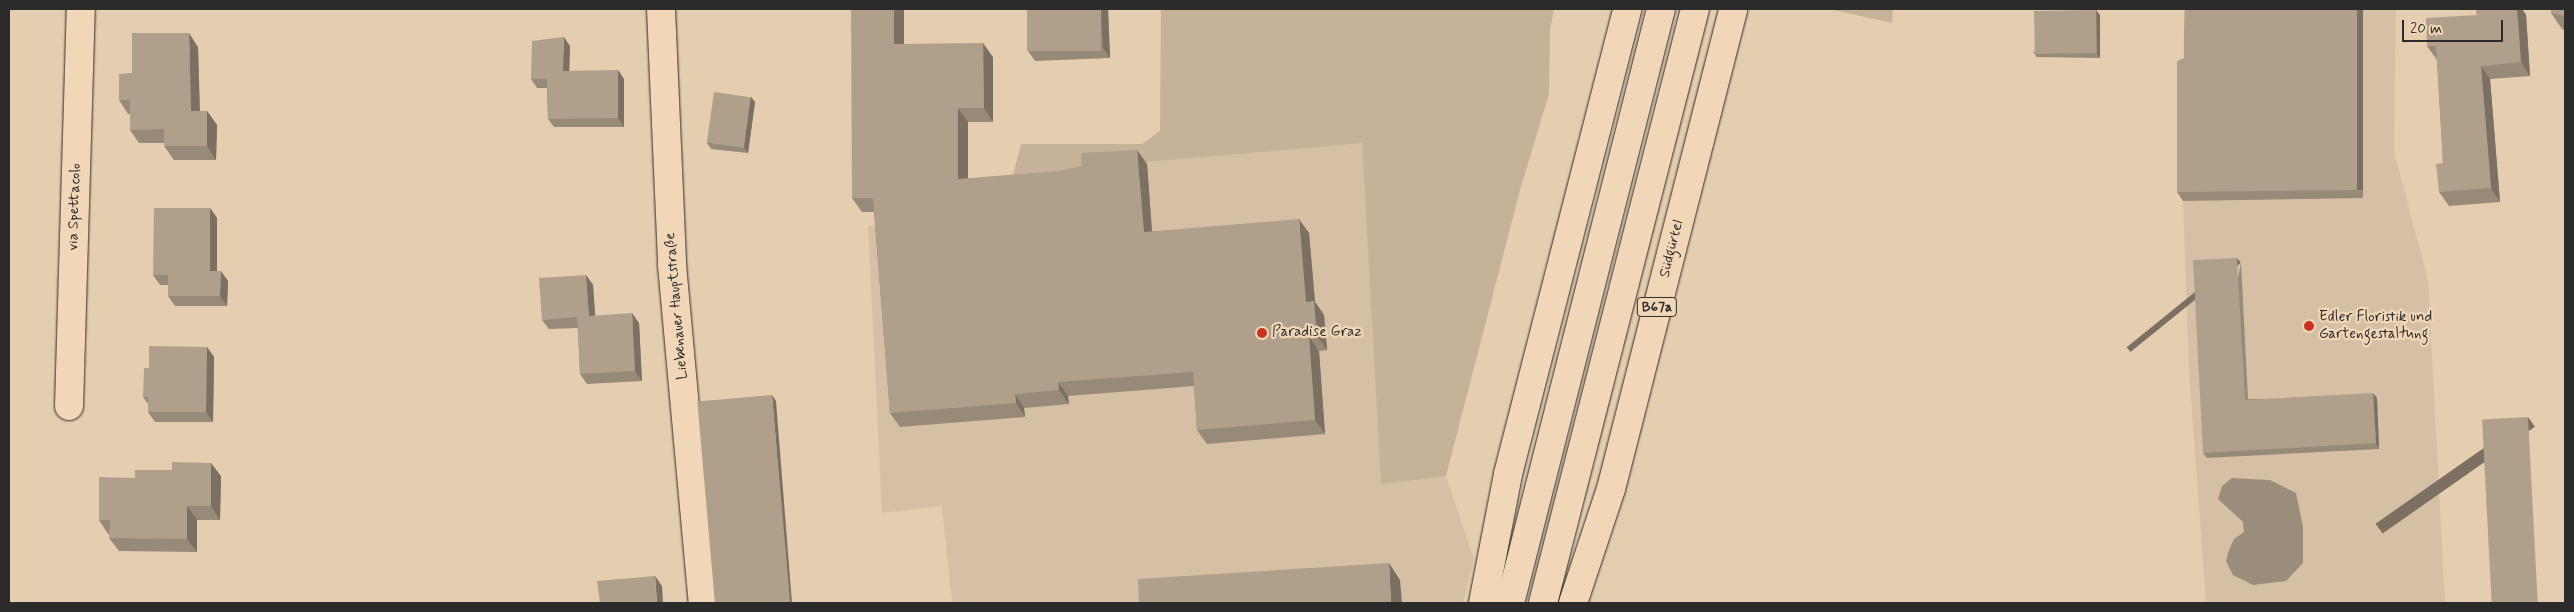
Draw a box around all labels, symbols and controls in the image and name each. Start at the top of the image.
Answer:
scale bar [2404,10,2505,42]
text: 20 m [2410,19,2442,39]
street label: via Spettacolo [64,163,86,251]
street label: Südgürtel [1656,218,1688,280]
street label: Liebenauer Hauptstraße [662,231,692,381]
road number: B67a [1636,296,1678,318]
place label: Edler Floristik und Gartengestaltung [2319,308,2433,343]
marker: Edler Floristik und Gartengestaltung [2303,320,2315,332]
place label: Paradise Graz [1272,324,1362,342]
marker: Paradise Graz [1256,327,1268,339]

